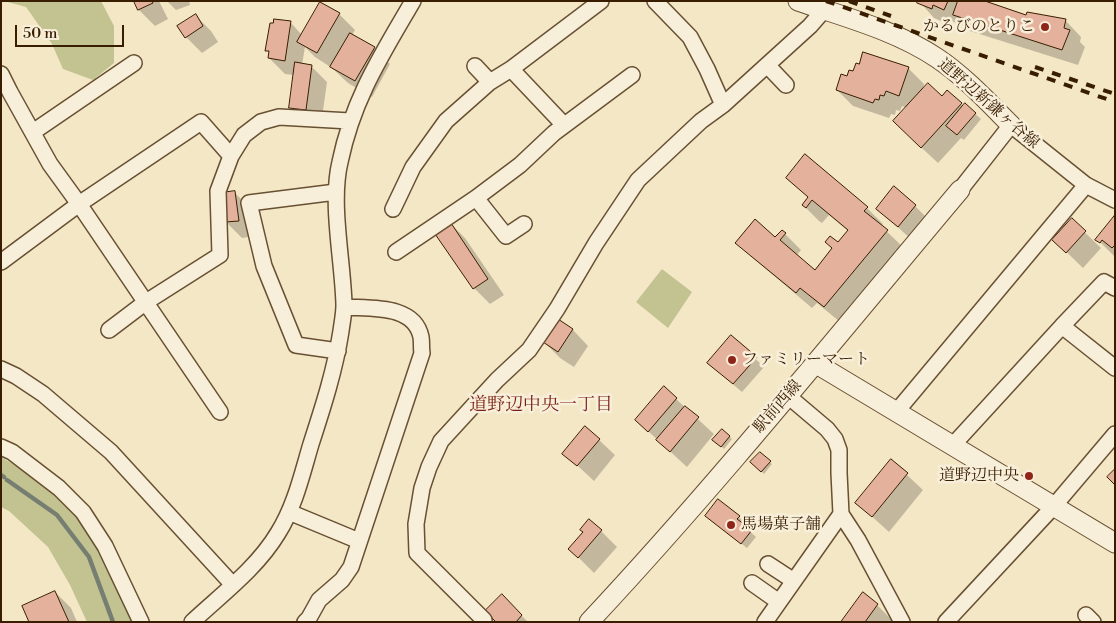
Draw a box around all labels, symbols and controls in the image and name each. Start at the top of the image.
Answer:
scale bar [18,15,126,47]
place label: かるびのとりこ [923,17,1035,37]
marker: かるびのとりこ [1039,21,1051,33]
text: 50 m [23,24,57,43]
street label: 道野辺新鎌ヶ谷線 [933,55,1043,153]
place label: ファミリーマート [742,350,870,370]
marker: ファミリーマート [726,354,738,366]
street label: 駅前西線 [750,377,806,437]
district label: 道野辺中央一丁目 [469,395,613,417]
place label: 道野辺中央 [939,466,1019,486]
marker: 道野辺中央 [1023,470,1035,482]
place label: 馬場菓子舗 [741,515,821,535]
marker: 馬場菓子舗 [725,519,737,531]

